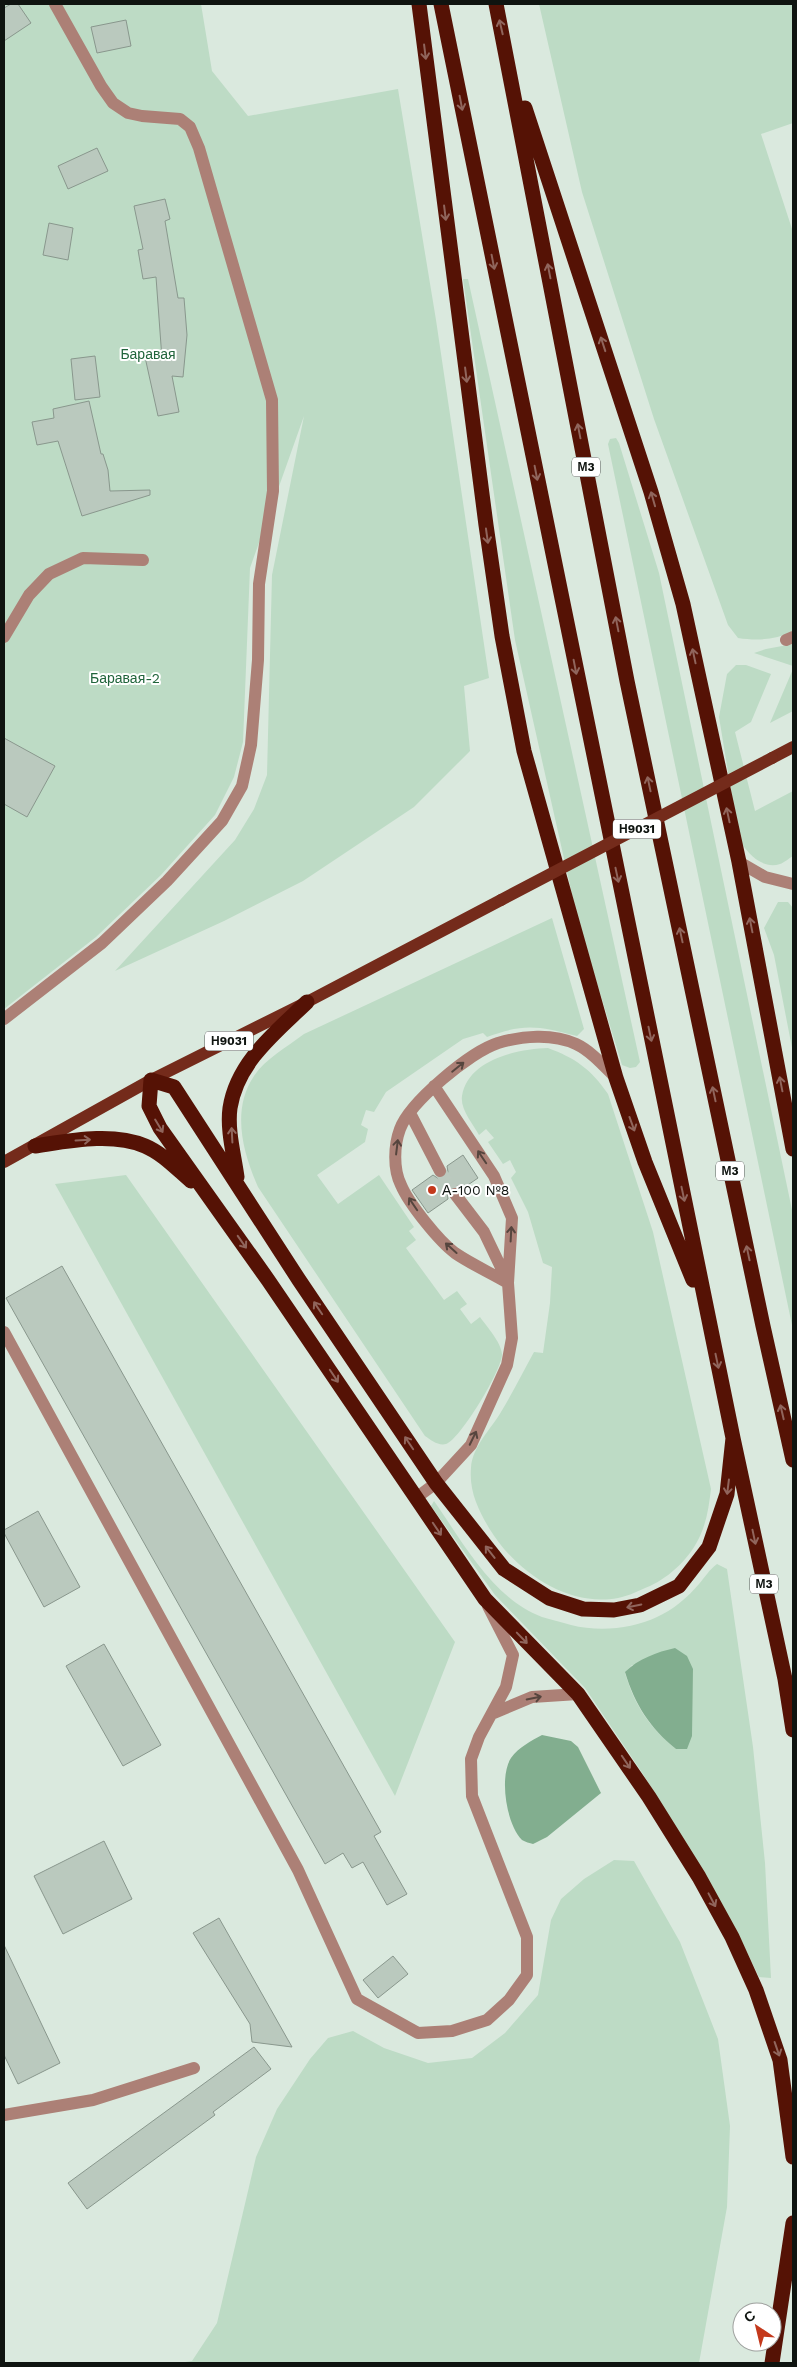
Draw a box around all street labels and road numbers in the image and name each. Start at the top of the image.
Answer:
road number: М3 [572,458,600,477]
road number: Н9031 [613,820,661,839]
road number: Н9031 [205,1032,253,1050]
road number: М3 [716,1162,744,1180]
road number: М3 [750,1575,778,1594]

